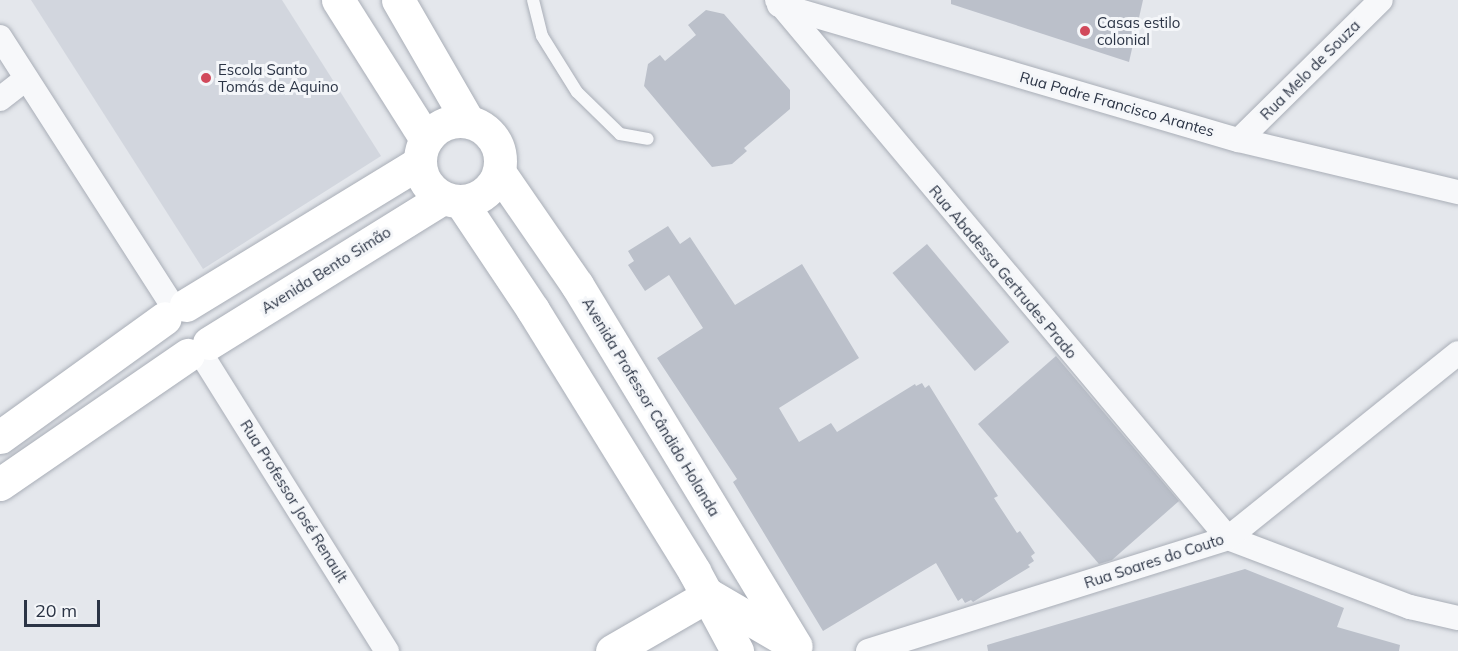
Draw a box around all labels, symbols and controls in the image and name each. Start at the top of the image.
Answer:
place label: Casas estilo colonial [1097,13,1180,48]
street label: Rua Melo de Souza [1256,16,1364,124]
marker: Casas estilo colonial [1078,24,1092,38]
place label: Escola Santo Tomás de Aquino [218,60,339,95]
street label: Rua Padre Francisco Arantes [1018,68,1216,140]
marker: Escola Santo Tomás de Aquino [199,71,213,85]
street label: Rua Abadessa Gertrudes Prado [925,182,1081,362]
street label: Avenida Bento Simão [258,223,394,317]
street label: Avenida Professor Cândido Holanda [578,294,724,520]
street label: Rua Professor José Renault [237,417,351,585]
street label: Rua Soares do Couto [1082,530,1226,592]
scale bar [27,588,104,626]
text: 20 m [35,599,77,622]

